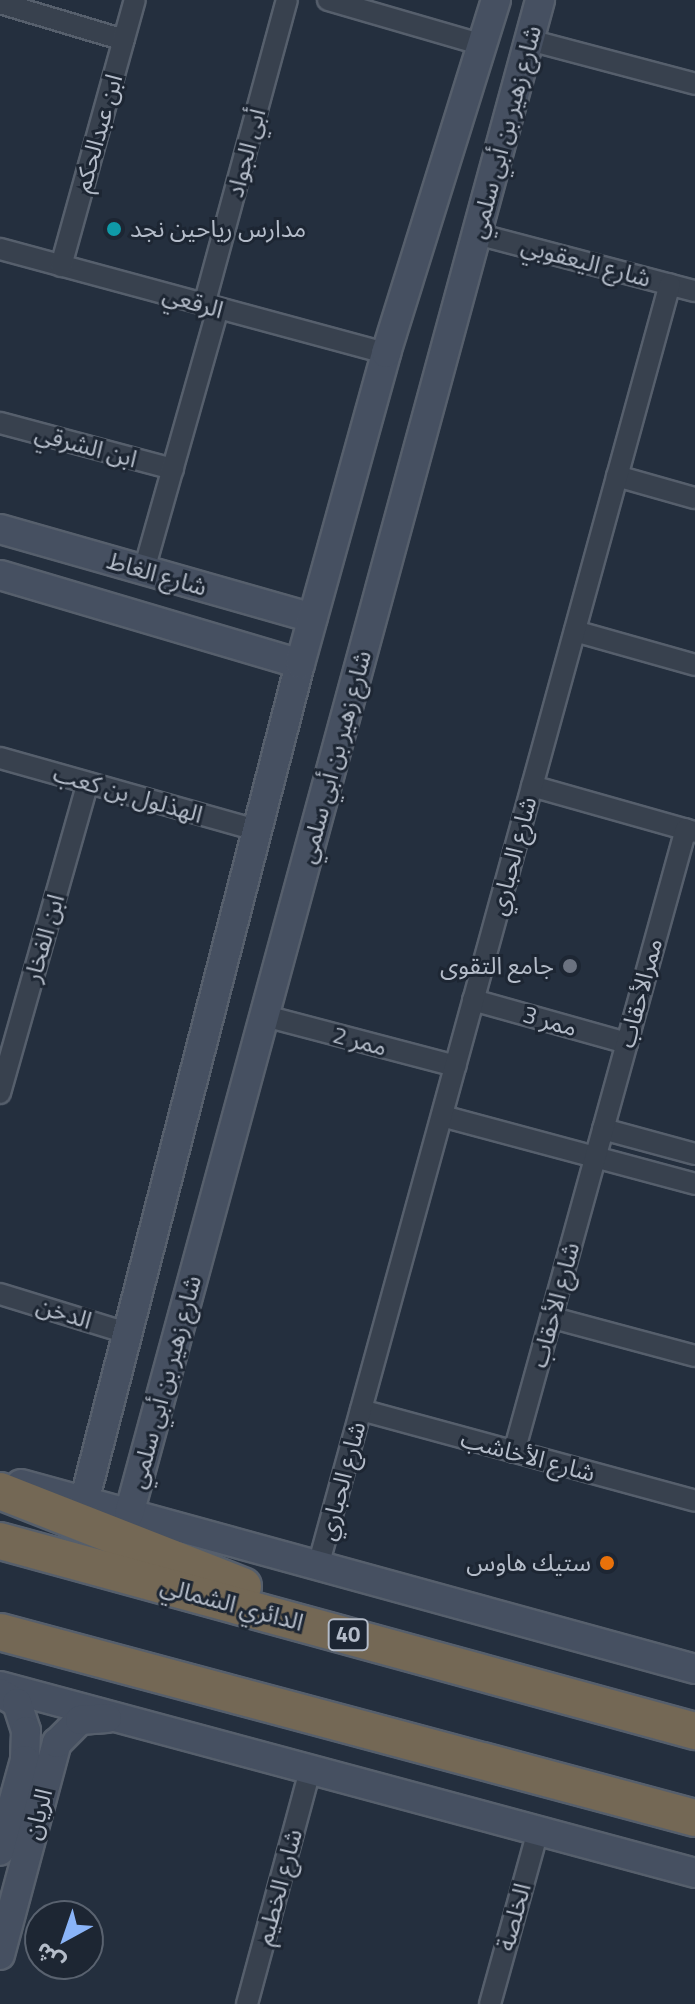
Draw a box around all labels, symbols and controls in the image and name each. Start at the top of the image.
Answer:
street label: شارع زهير بن أبي سلمي [463,22,547,242]
street label: ابن عبدالحكم [67,71,129,195]
street label: أبي الجواد [220,105,272,201]
place label: مدارس رياحين نجد [130,215,306,243]
marker: مدارس رياحين نجد [105,220,123,238]
street label: شارع اليعقوبي [518,231,654,293]
street label: الرقعي [159,280,227,324]
street label: ابن الشرقي [32,419,140,473]
street label: شارع الغاط [104,546,210,602]
street label: شارع زهير بن أبي سلمي [293,647,377,867]
street label: الهذلول بن كعب [50,759,206,829]
street label: شارع الحباري [483,794,543,918]
street label: ابن الفخار [18,891,70,985]
street label: ممرالأحقاب [612,935,668,1051]
place label: جامع التقوى [440,952,554,980]
marker: جامع التقوى [561,957,579,975]
street label: ممر 3 [520,1000,580,1042]
street label: ممر 2 [330,1020,390,1062]
street label: شارع الأحقاب [524,1239,586,1371]
street label: شارع زهير بن أبي سلمي [123,1272,207,1492]
street label: الدخن [33,1291,95,1335]
street label: شارع الحباري [312,1419,372,1543]
street label: شارع الأخاشب [458,1424,598,1488]
place label: ستيك هاوس [466,1549,591,1577]
marker: ستيك هاوس [598,1554,616,1572]
street label: الدائري الشمالي [157,1571,307,1637]
road number: 40 [326,1617,370,1653]
street label: الريان [17,1785,59,1843]
street label: شارع الخطيم [250,1826,308,1948]
street label: الخلصة [491,1880,537,1954]
north arrow [24,1900,104,1980]
text: ش [27,1934,72,1980]

